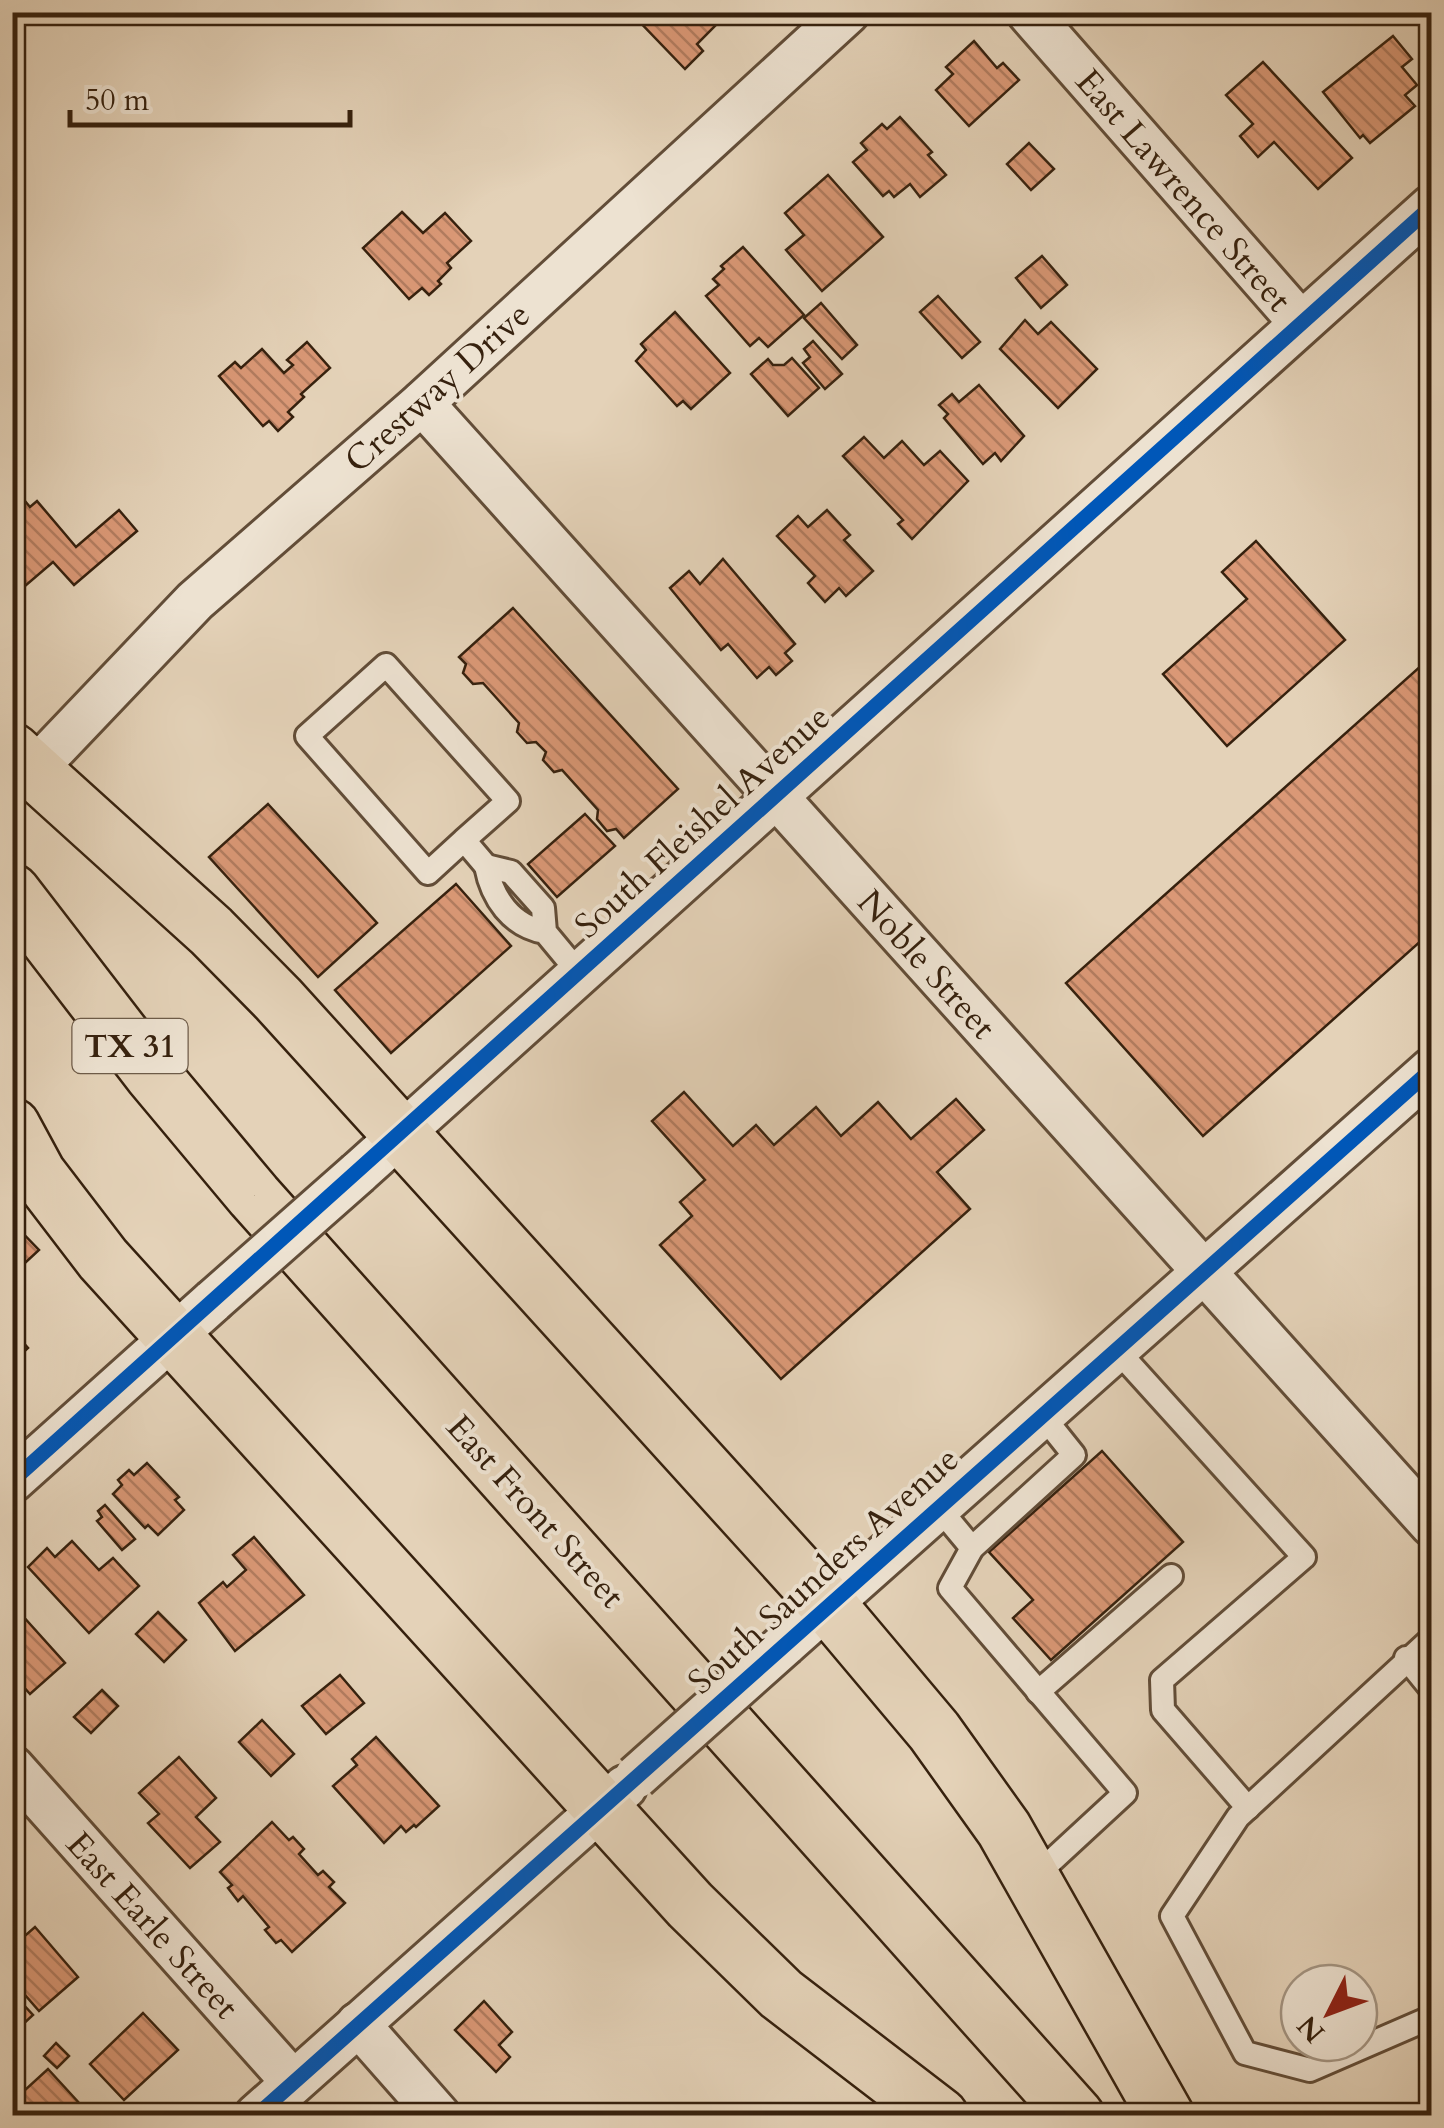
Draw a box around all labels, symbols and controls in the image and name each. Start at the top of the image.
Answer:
street label: East Lawrence Street [1064,59,1302,322]
scale bar [70,65,350,127]
text: 50 m [85,80,150,121]
street label: Crestway Drive [335,292,541,484]
street label: South Fleishel Avenue [565,694,841,949]
street label: Noble Street [846,880,1006,1050]
road number: TX 31 [72,1019,188,1073]
street label: East Front Street [435,1405,635,1619]
street label: South Saunders Avenue [678,1436,969,1705]
street label: East Earle Street [55,1822,249,2030]
north arrow [1279,1963,1379,2063]
text: N [1289,2007,1333,2051]

